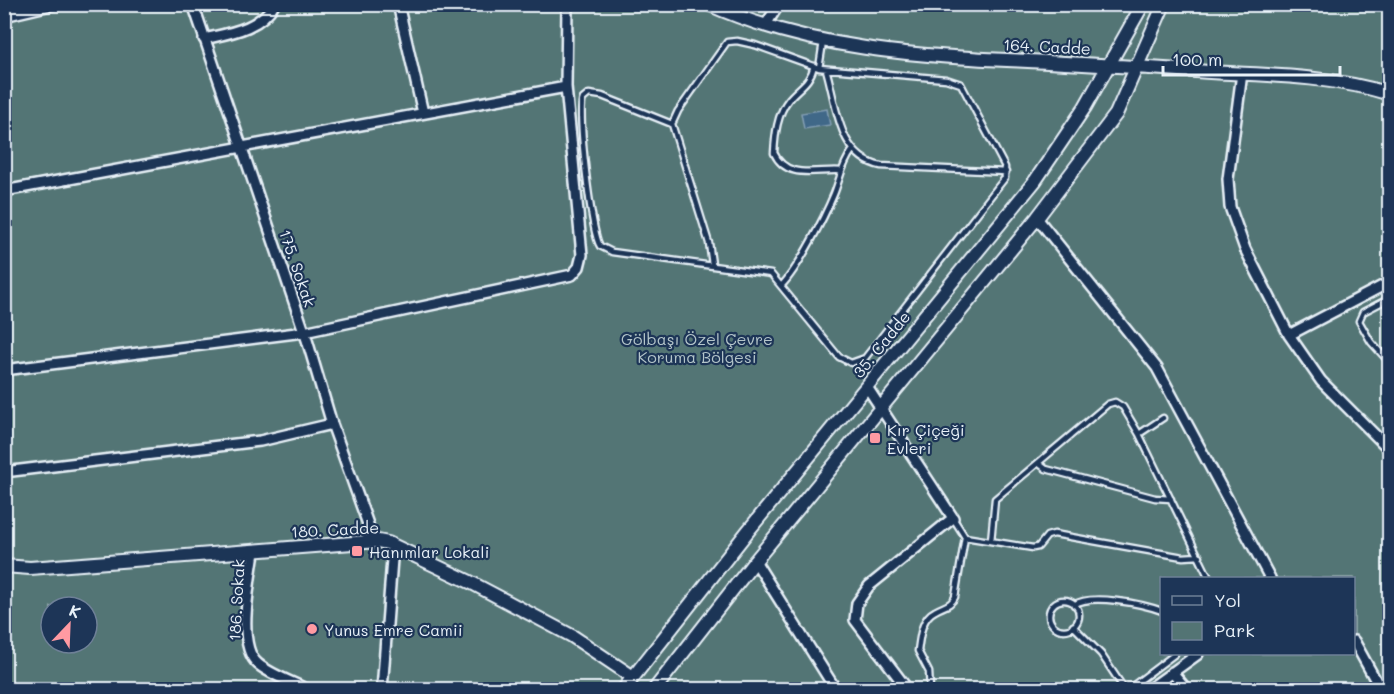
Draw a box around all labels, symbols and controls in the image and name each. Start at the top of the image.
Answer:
street label: 164. Cadde [1003,33,1091,59]
scale bar [1163,39,1340,77]
text: 100 m [1172,47,1222,71]
street label: 175. Sokak [275,226,321,310]
street label: 35. Cadde [848,306,914,382]
park label: Gölbaşı Özel Çevre Koruma Bölgesi [621,328,773,367]
place label: Kır Çiçeği Evleri [887,419,965,458]
marker: Kır Çiçeği Evleri [868,431,882,445]
street label: 180. Cadde [290,516,380,542]
place label: Hanımlar Lokali [369,541,489,562]
marker: Hanımlar Lokali [350,544,364,558]
street label: 186. Sokak [223,559,249,641]
legend [1160,577,1355,655]
text: Yol [1214,588,1241,612]
north arrow [39,595,99,655]
text: K [66,599,84,622]
text: Park [1214,618,1255,642]
place label: Yunus Emre Camii [324,619,463,640]
marker: Yunus Emre Camii [305,622,319,636]

